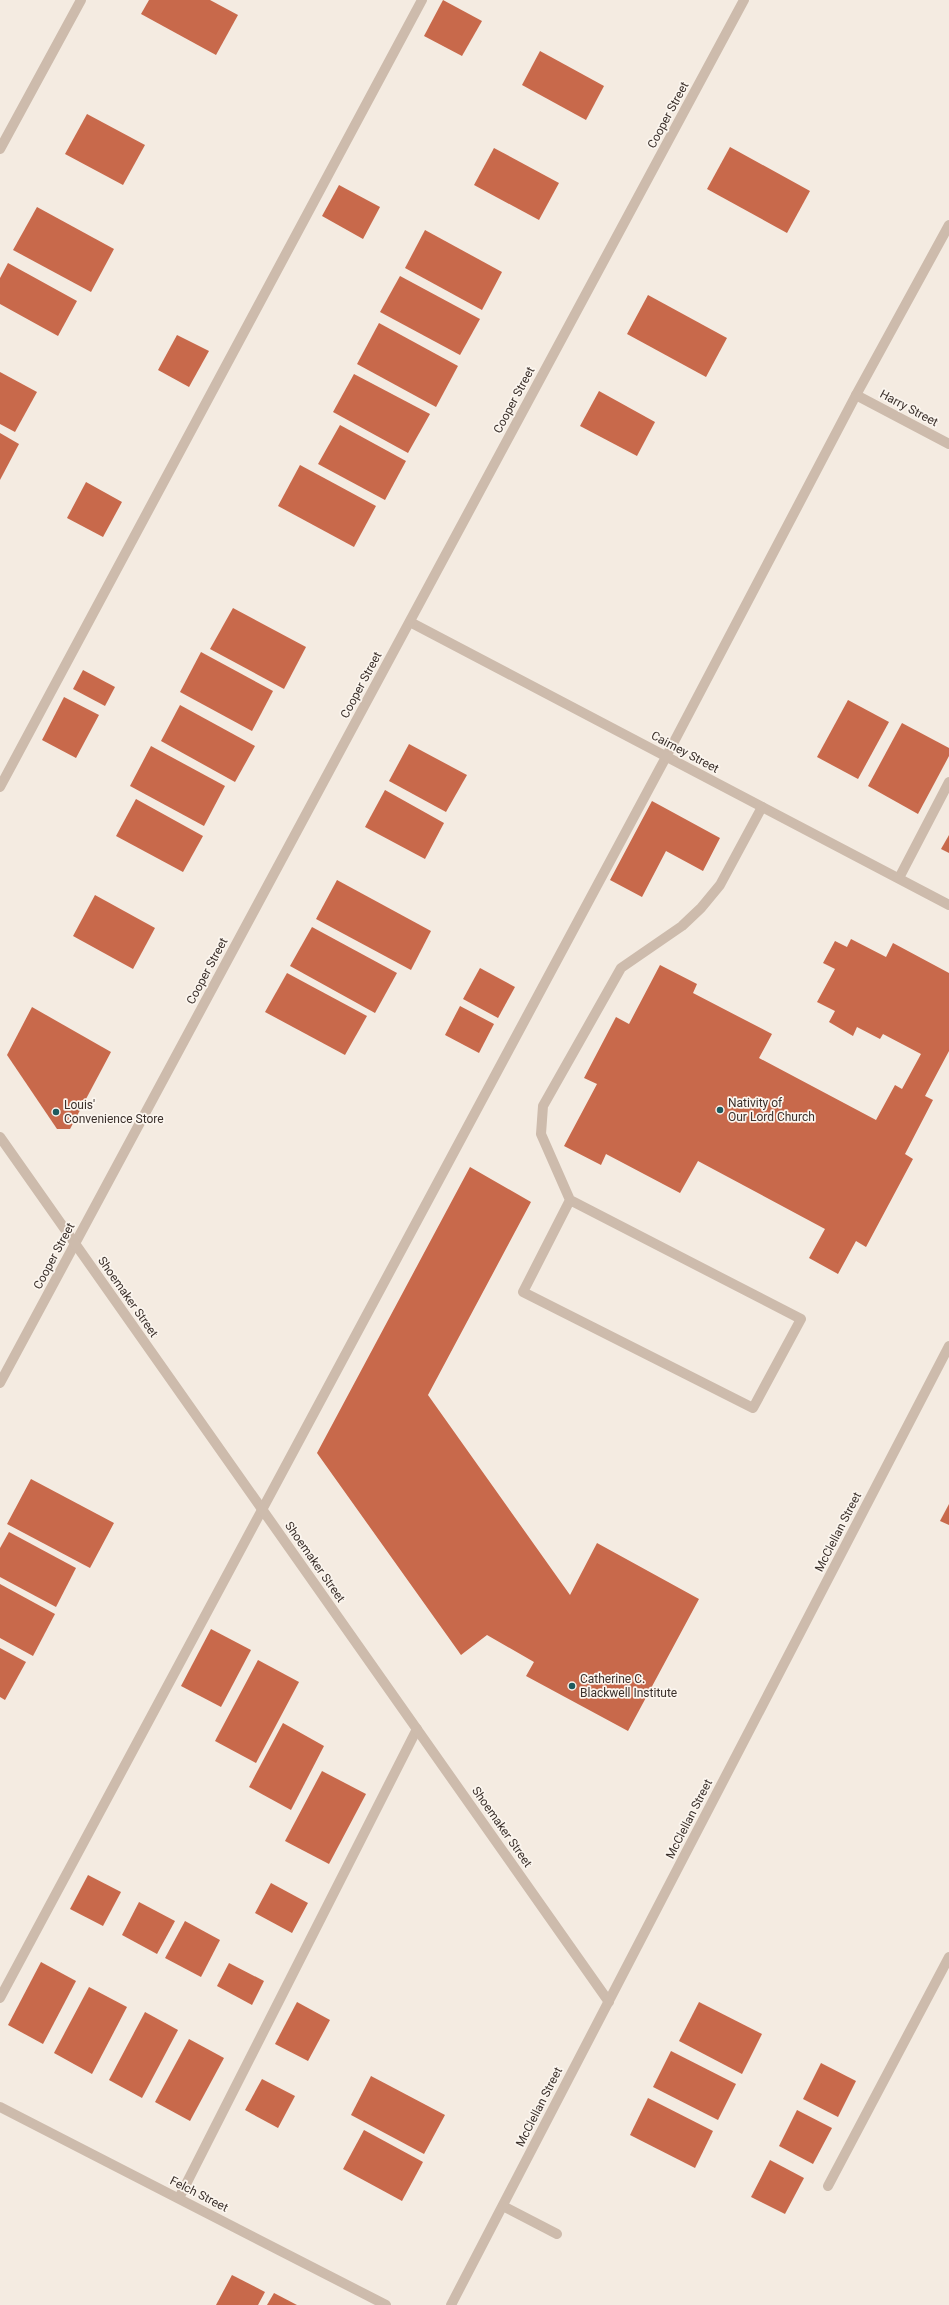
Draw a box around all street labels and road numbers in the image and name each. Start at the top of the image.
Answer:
street label: Cooper Street [645,79,691,151]
street label: Cooper Street [491,364,537,436]
street label: Harry Street [878,387,940,429]
street label: Cooper Street [338,649,384,721]
street label: Cairney Street [649,728,721,776]
street label: Cooper Street [184,935,230,1007]
street label: Cooper Street [31,1220,77,1292]
street label: Shoemaker Street [95,1254,161,1340]
street label: McClellan Street [812,1490,864,1574]
street label: Shoemaker Street [282,1519,348,1605]
street label: McClellan Street [663,1777,715,1861]
street label: Shoemaker Street [469,1784,535,1870]
street label: McClellan Street [513,2065,565,2149]
street label: Felch Street [168,2173,230,2215]

